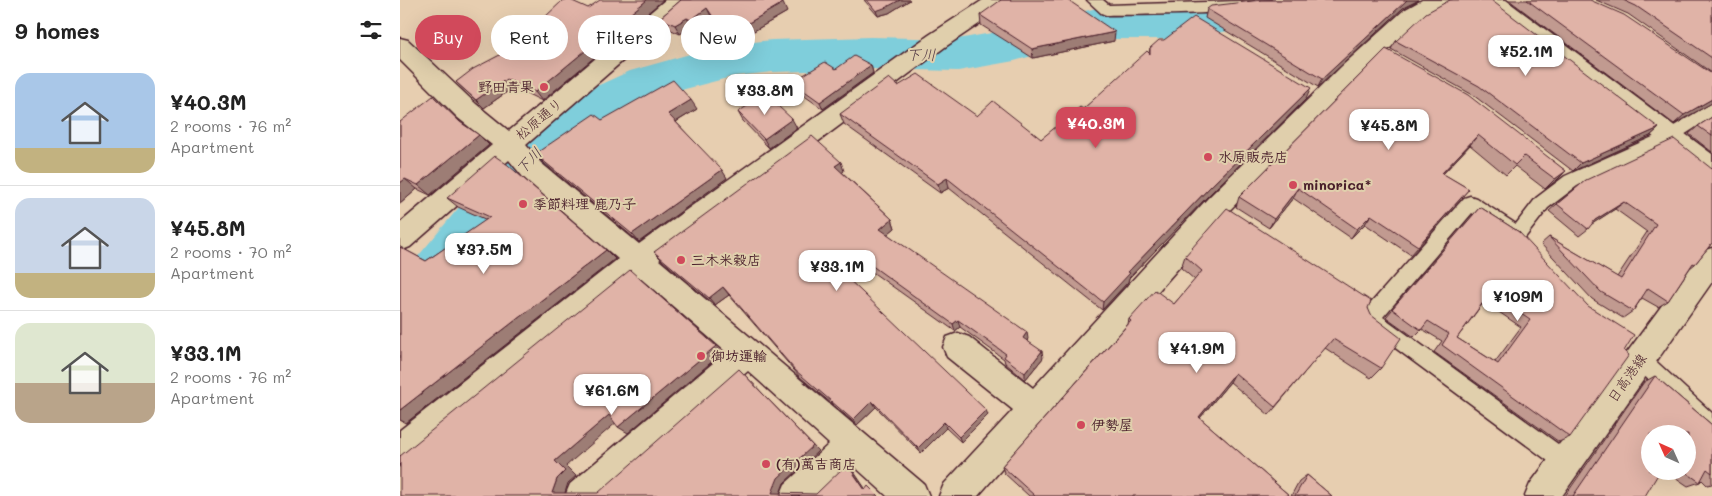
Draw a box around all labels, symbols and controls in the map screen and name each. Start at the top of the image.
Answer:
chip: Buy [415,15,481,60]
chip: Rent [491,15,568,60]
chip: Filters [578,15,671,60]
chip: New [681,15,755,60]
icon: filters [357,16,385,44]
text: 9 homes [15,17,100,44]
pin: ¥52.1M [1485,34,1567,77]
text: ¥52.1M [1499,40,1553,61]
water label: 下川 [906,44,936,64]
pin: ¥33.8M [724,74,806,116]
place label: 野田青果 [478,77,534,96]
text: ¥33.8M [736,79,794,100]
marker: 野田青果 [538,81,550,93]
text: ¥40.3M [170,88,247,115]
icon: home [55,93,115,153]
street label: 松原通り [511,93,566,144]
pin: ¥40.3M [1055,106,1137,149]
pin: ¥45.8M [1348,108,1430,151]
text: ¥40.3M [1067,112,1125,133]
text: ¥45.8M [1360,114,1418,135]
text: 2 rooms · 76 m² [170,115,291,136]
text: Apartment [170,136,255,157]
water label: 下川 [511,143,546,178]
place label: 水原販売店 [1218,147,1288,166]
marker: 水原販売店 [1202,151,1214,163]
place label: minorica* [1303,175,1371,194]
marker: minorica* [1287,179,1299,191]
place label: 季節料理 鹿乃子 [533,194,636,213]
marker: 季節料理 鹿乃子 [517,198,529,210]
text: ¥45.8M [170,214,246,241]
icon: home [55,218,115,278]
pin: ¥37.5M [443,232,525,275]
text: ¥37.5M [456,238,512,259]
text: 2 rooms · 70 m² [170,241,291,262]
place label: 三木米穀店 [691,250,761,269]
pin: ¥33.1M [796,250,878,292]
marker: 三木米穀店 [675,254,687,266]
text: ¥33.1M [810,255,864,276]
text: Apartment [170,262,255,283]
pin: ¥109M [1483,280,1553,322]
text: ¥109M [1493,285,1543,306]
pin: ¥41.9M [1156,332,1238,374]
text: ¥41.9M [1169,337,1225,358]
text: ¥33.1M [170,339,242,366]
icon: home [55,343,115,403]
place label: 御坊運輸 [711,346,767,365]
street label: 日高港線 [1603,349,1650,406]
marker: 御坊運輸 [695,350,707,362]
text: 2 rooms · 76 m² [170,366,291,387]
pin: ¥61.6M [571,374,653,416]
text: ¥61.6M [585,379,639,400]
text: Apartment [170,387,255,408]
place label: 伊勢屋 [1091,415,1133,434]
marker: 伊勢屋 [1075,419,1087,431]
north arrow [1641,425,1696,480]
map controls [1641,425,1696,480]
place label: (有)萬吉商店 [776,454,857,473]
marker: (有)萬吉商店 [760,458,772,470]

